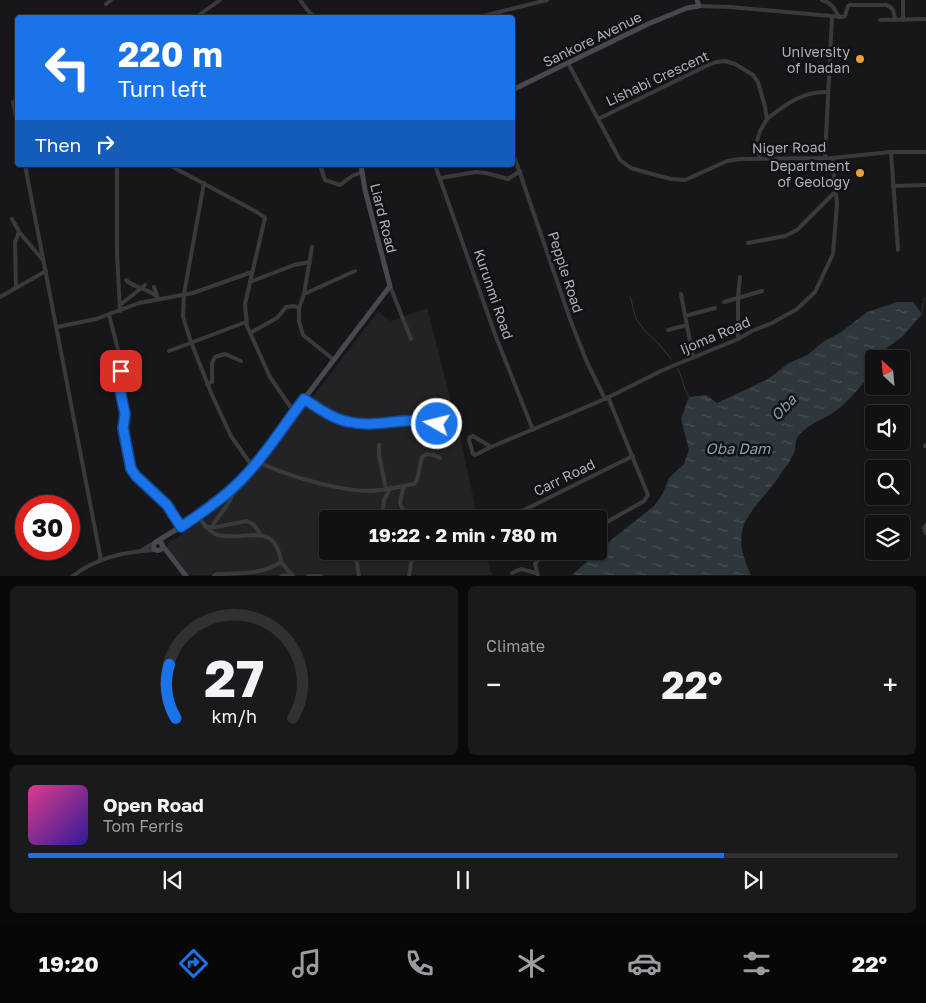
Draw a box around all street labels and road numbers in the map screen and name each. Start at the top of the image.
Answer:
street label: Sankore Avenue [540,8,644,70]
street label: Lishabi Crescent [603,47,711,109]
street label: Niger Road [752,138,826,156]
street label: Liard Road [367,181,401,255]
street label: Pepple Road [545,229,587,315]
street label: Kurunmi Road [471,247,517,341]
street label: Ijoma Road [677,313,753,357]
street label: Carr Road [531,455,597,499]

